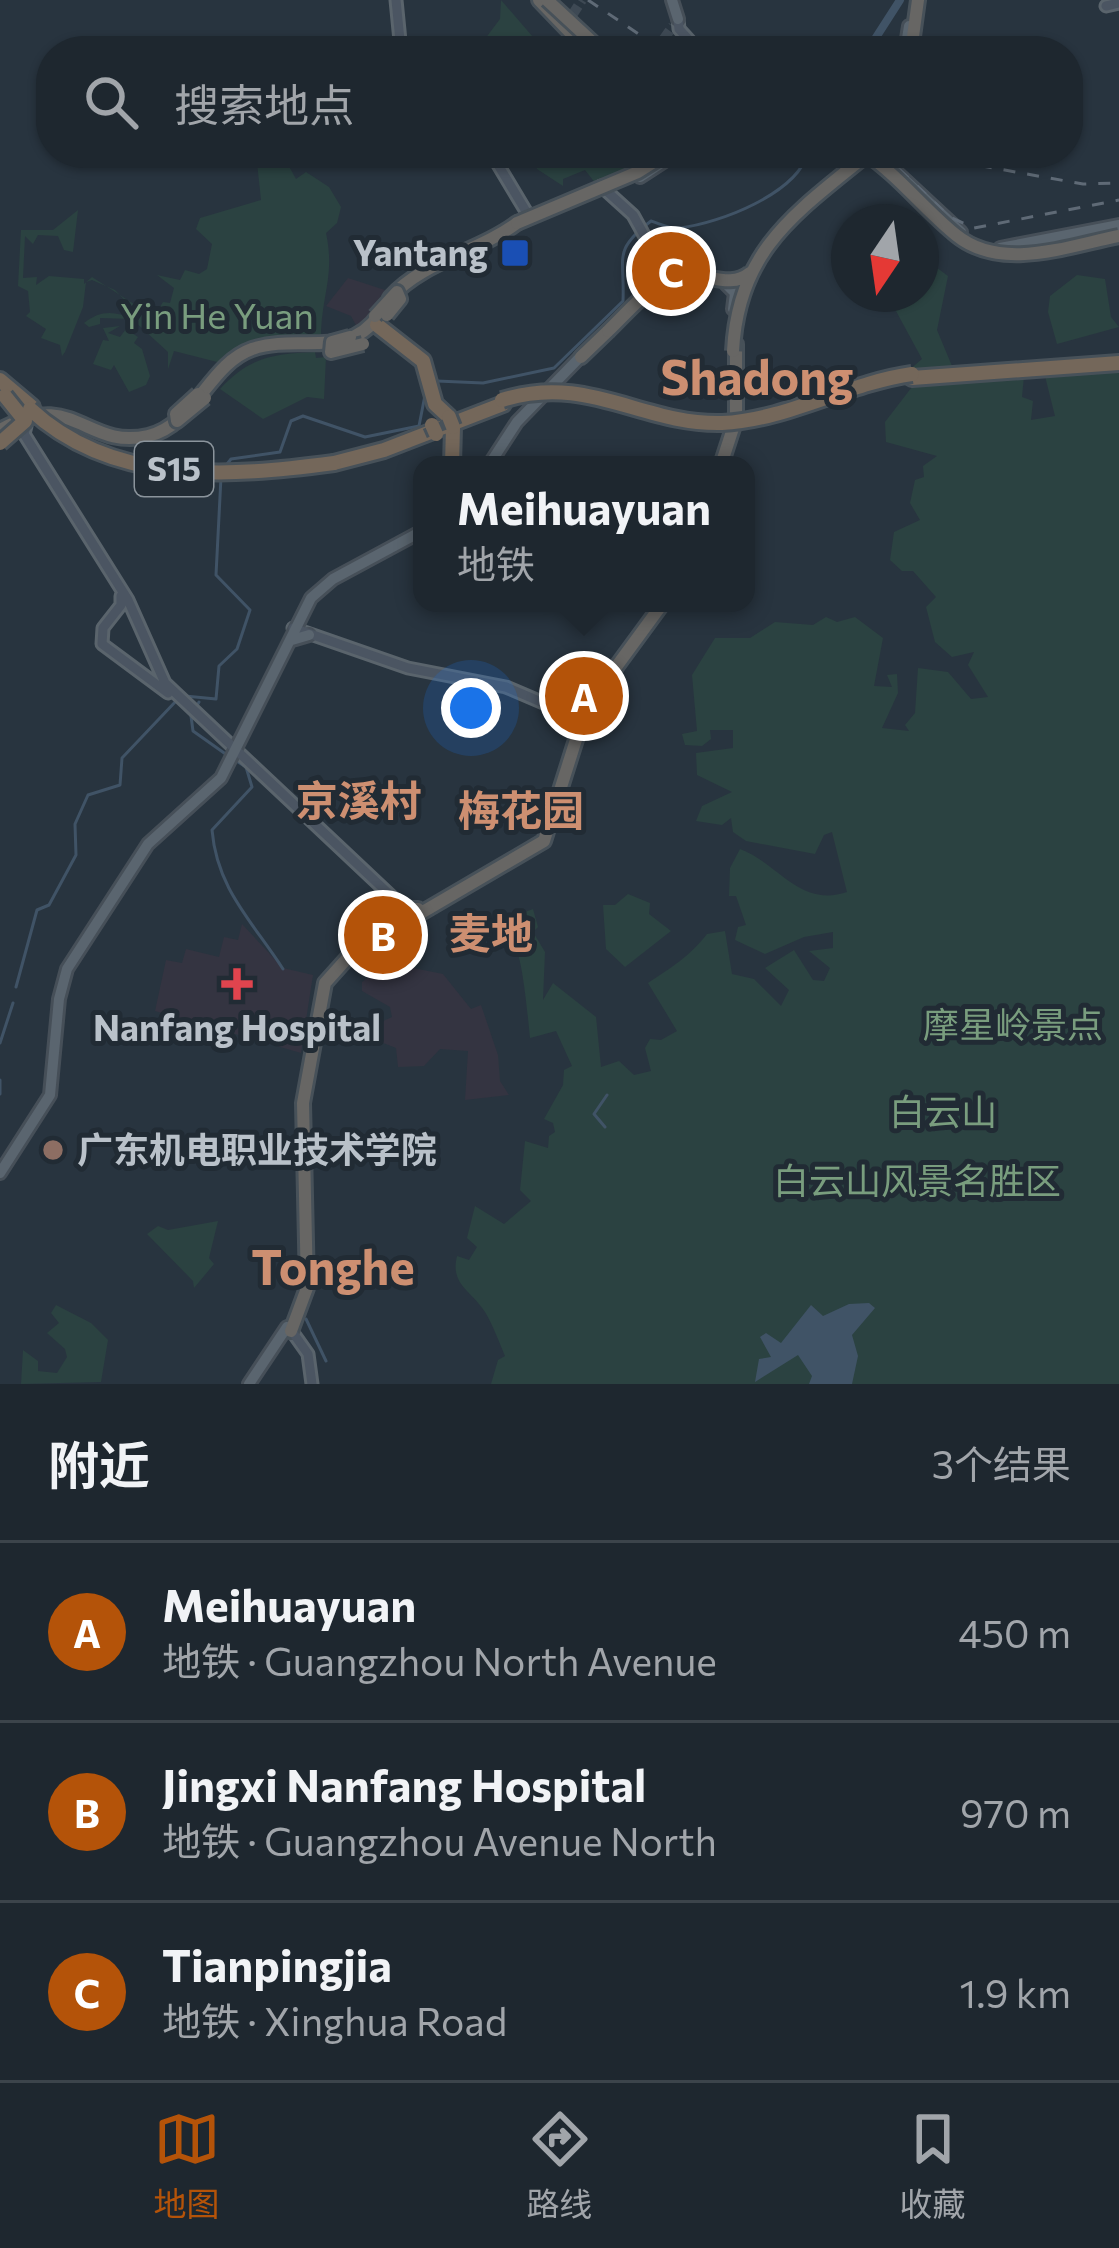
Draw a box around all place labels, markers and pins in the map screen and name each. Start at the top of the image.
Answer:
pin: C [632,226,710,316]
place label: Yantang [352,229,488,273]
marker: Yantang [499,237,531,269]
pin: A [545,651,623,741]
pin: B [344,890,422,980]
marker: Nanfang Hospital [221,968,253,1000]
place label: Nanfang Hospital [93,1004,381,1048]
place label: 广东机电职业技术学院 [77,1126,437,1170]
marker: 广东机电职业技术学院 [40,1137,66,1163]

